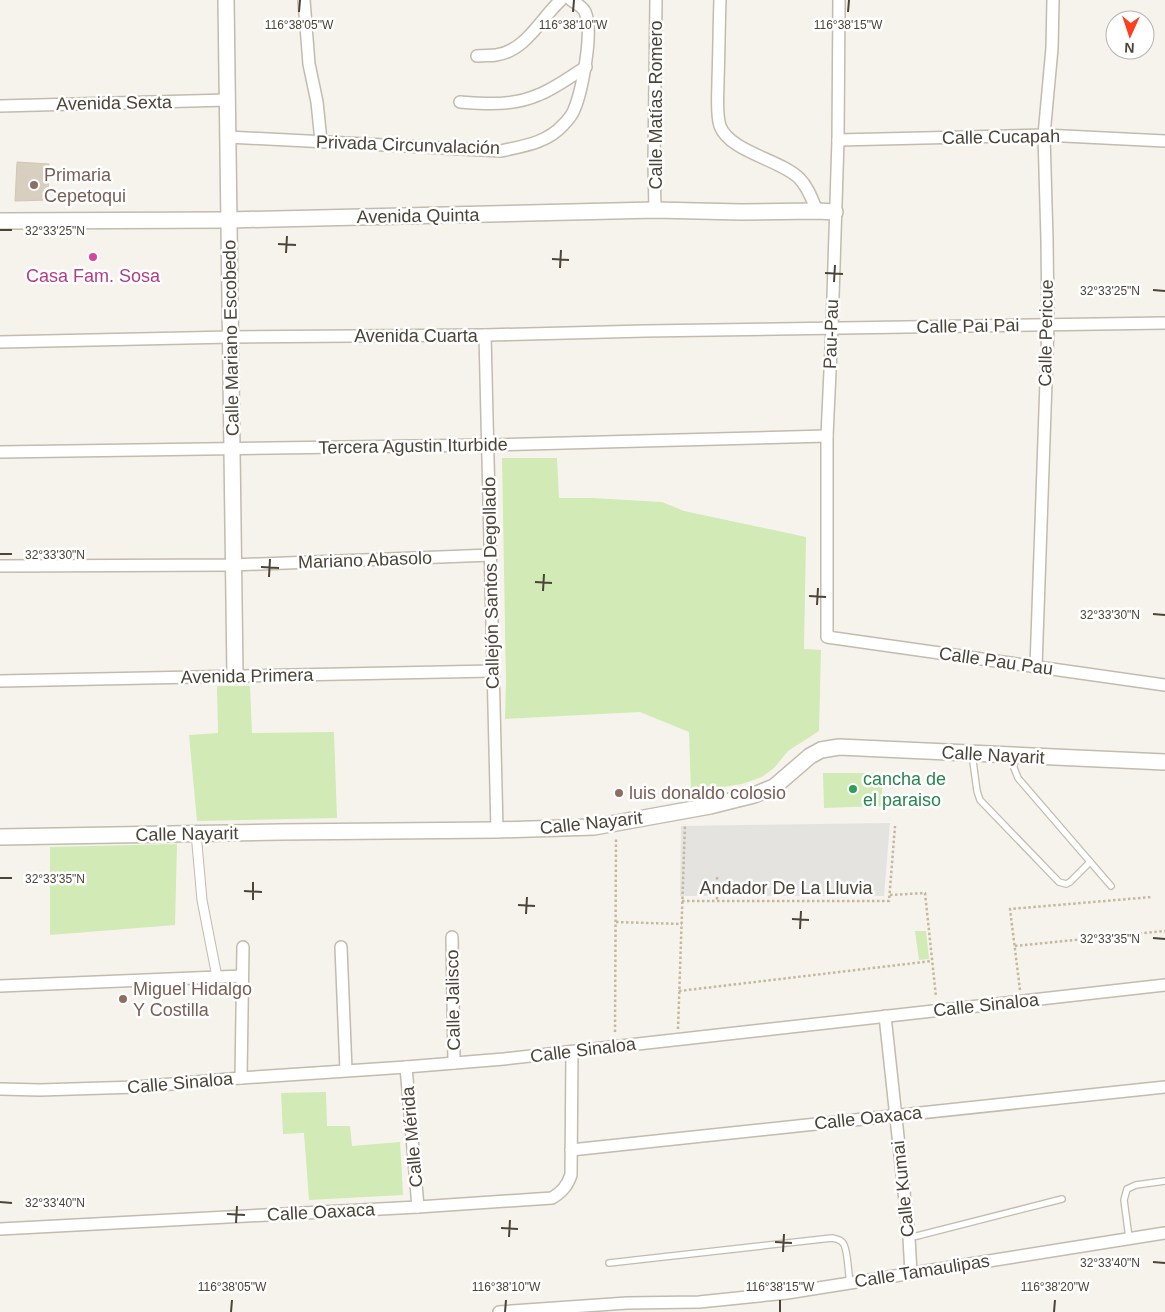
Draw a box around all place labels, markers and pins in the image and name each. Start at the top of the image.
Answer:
place label: Primaria Cepetoqui [44,165,126,206]
marker: Primaria Cepetoqui [28,179,40,191]
marker: Casa Fam. Sosa [87,251,99,263]
place label: Casa Fam. Sosa [26,266,161,286]
place label: cancha de el paraiso [863,769,946,810]
place label: luis donaldo colosio [629,783,786,803]
marker: cancha de el paraiso [847,783,859,795]
marker: luis donaldo colosio [613,787,625,799]
place label: Miguel Hidalgo Y Costilla [133,979,252,1020]
marker: Miguel Hidalgo Y Costilla [117,993,129,1005]

